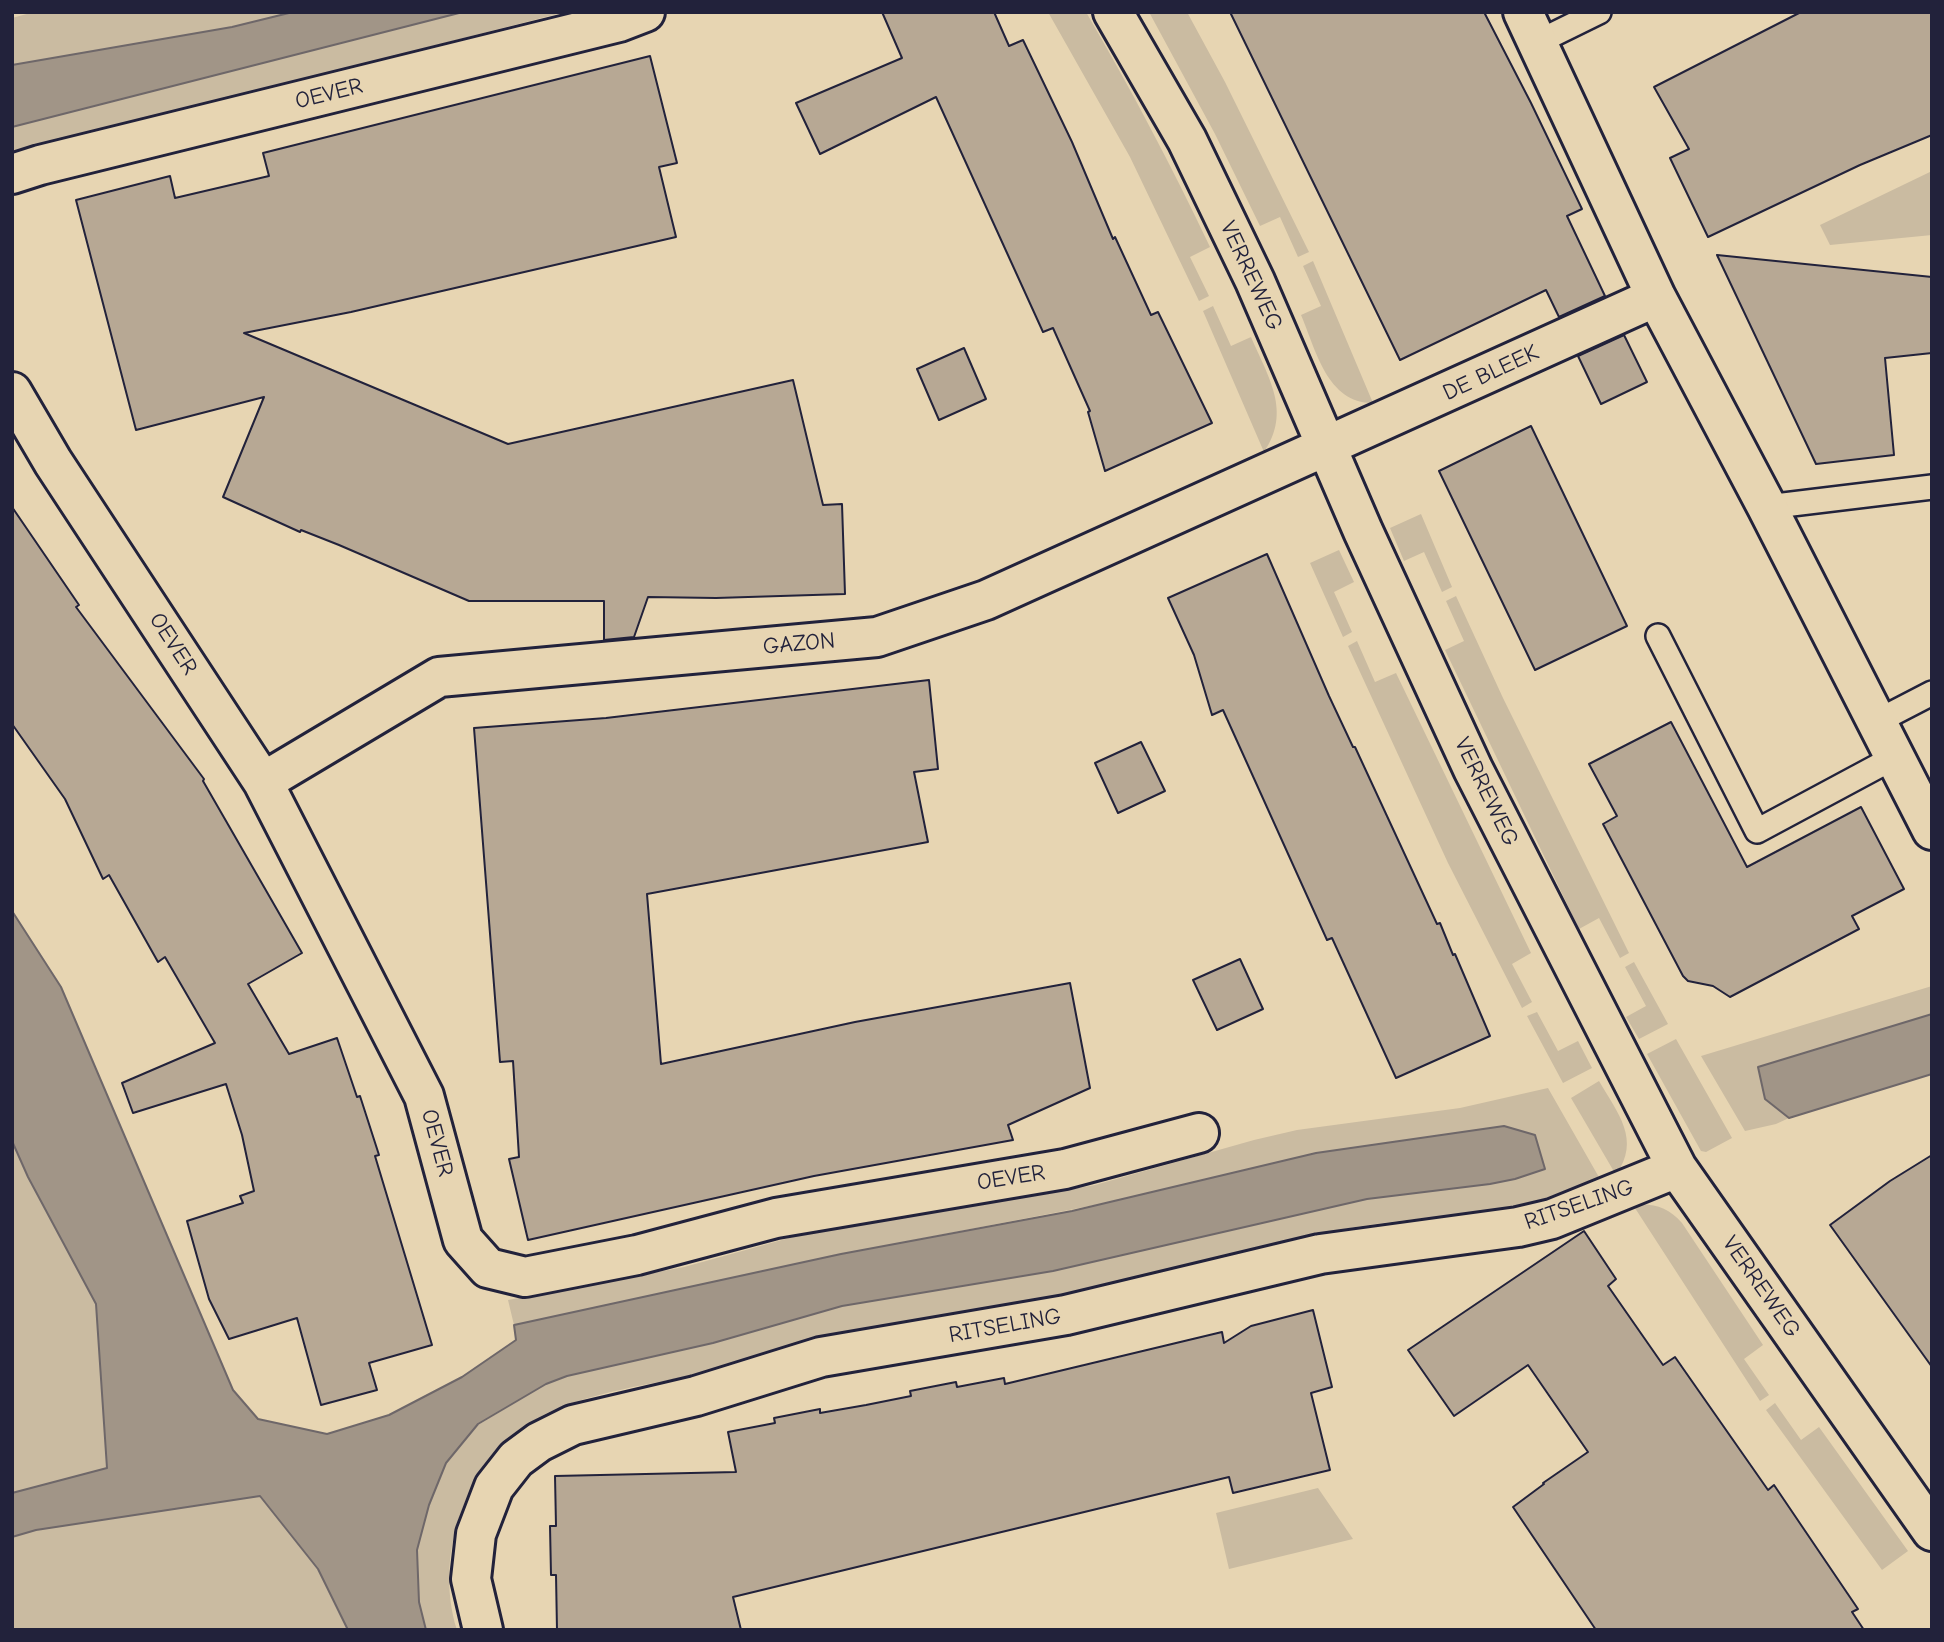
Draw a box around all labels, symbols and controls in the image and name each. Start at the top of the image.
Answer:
street label: OEVER [292,72,366,116]
street label: VERREWEG [1214,217,1288,335]
street label: DE BLEEK [1439,339,1543,407]
street label: OEVER [143,608,203,680]
street label: GAZON [762,627,836,661]
street label: VERREWEG [1448,733,1524,851]
street label: OEVER [415,1106,459,1180]
street label: OEVER [975,1159,1047,1197]
street label: RITSELING [1521,1173,1637,1237]
street label: VERREWEG [1716,1231,1806,1343]
street label: RITSELING [947,1303,1063,1349]

